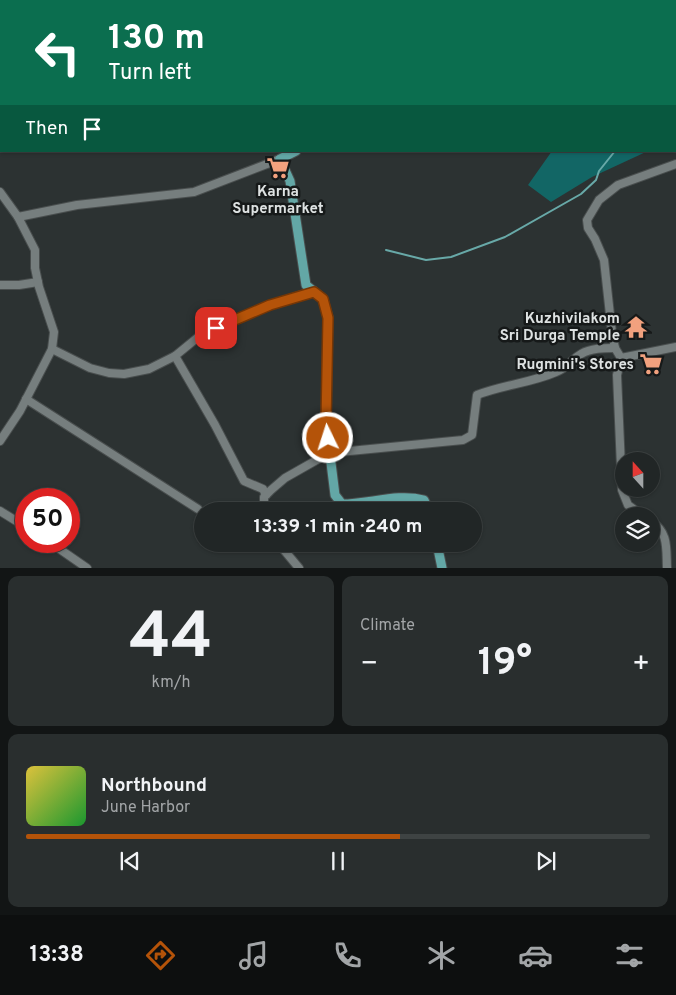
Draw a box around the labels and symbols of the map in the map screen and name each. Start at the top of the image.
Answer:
supermarket icon: Karna Supermarket [265,155,291,181]
place label: Karna Supermarket [232,183,324,219]
pin [195,307,237,349]
place label: Kuzhivilakom Sri Durga Temple [500,310,620,346]
temple icon: Kuzhivilakom Sri Durga Temple [623,314,649,340]
supermarket icon: Rugmini's Stores [638,351,664,377]
place label: Rugmini's Stores [516,356,634,375]
position arrow [301,411,353,463]
north arrow [615,452,660,498]
speed limit sign: 50 [15,488,80,553]

